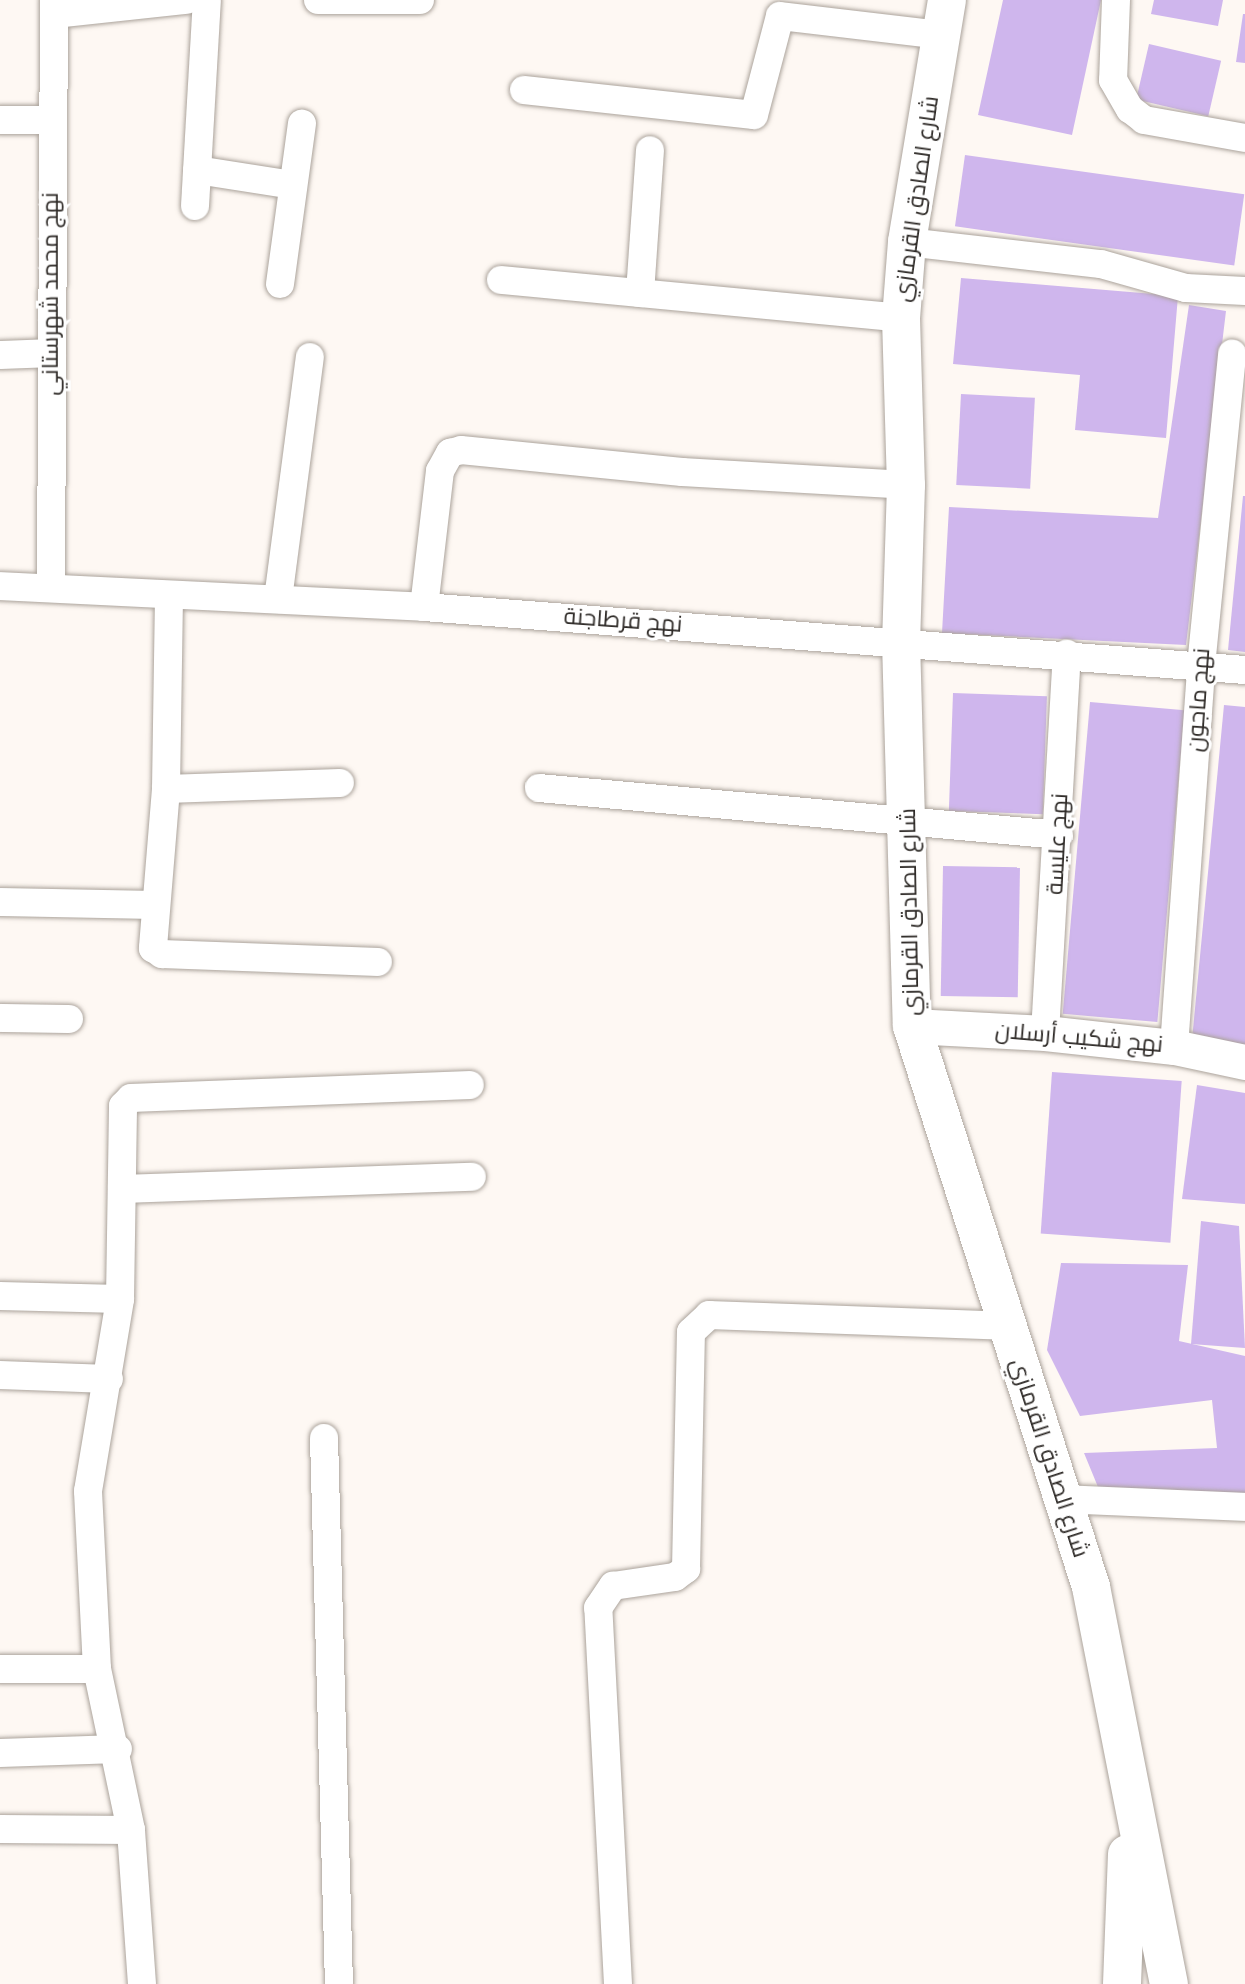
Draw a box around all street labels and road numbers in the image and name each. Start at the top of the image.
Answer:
street label: شارع الصادق القرمازي [889,94,945,304]
street label: نهج محمد شهرستاني [37,192,65,396]
street label: نهج قرطاجنة [563,603,683,639]
street label: نهج ماجون [1182,647,1216,753]
street label: نهج عليسة [1042,792,1074,896]
street label: شارع الصادق القرمازي [894,808,926,1016]
street label: نهج شكيب أرسلان [994,1017,1164,1059]
street label: شارع الصادق القرمازي [1004,1355,1094,1561]

